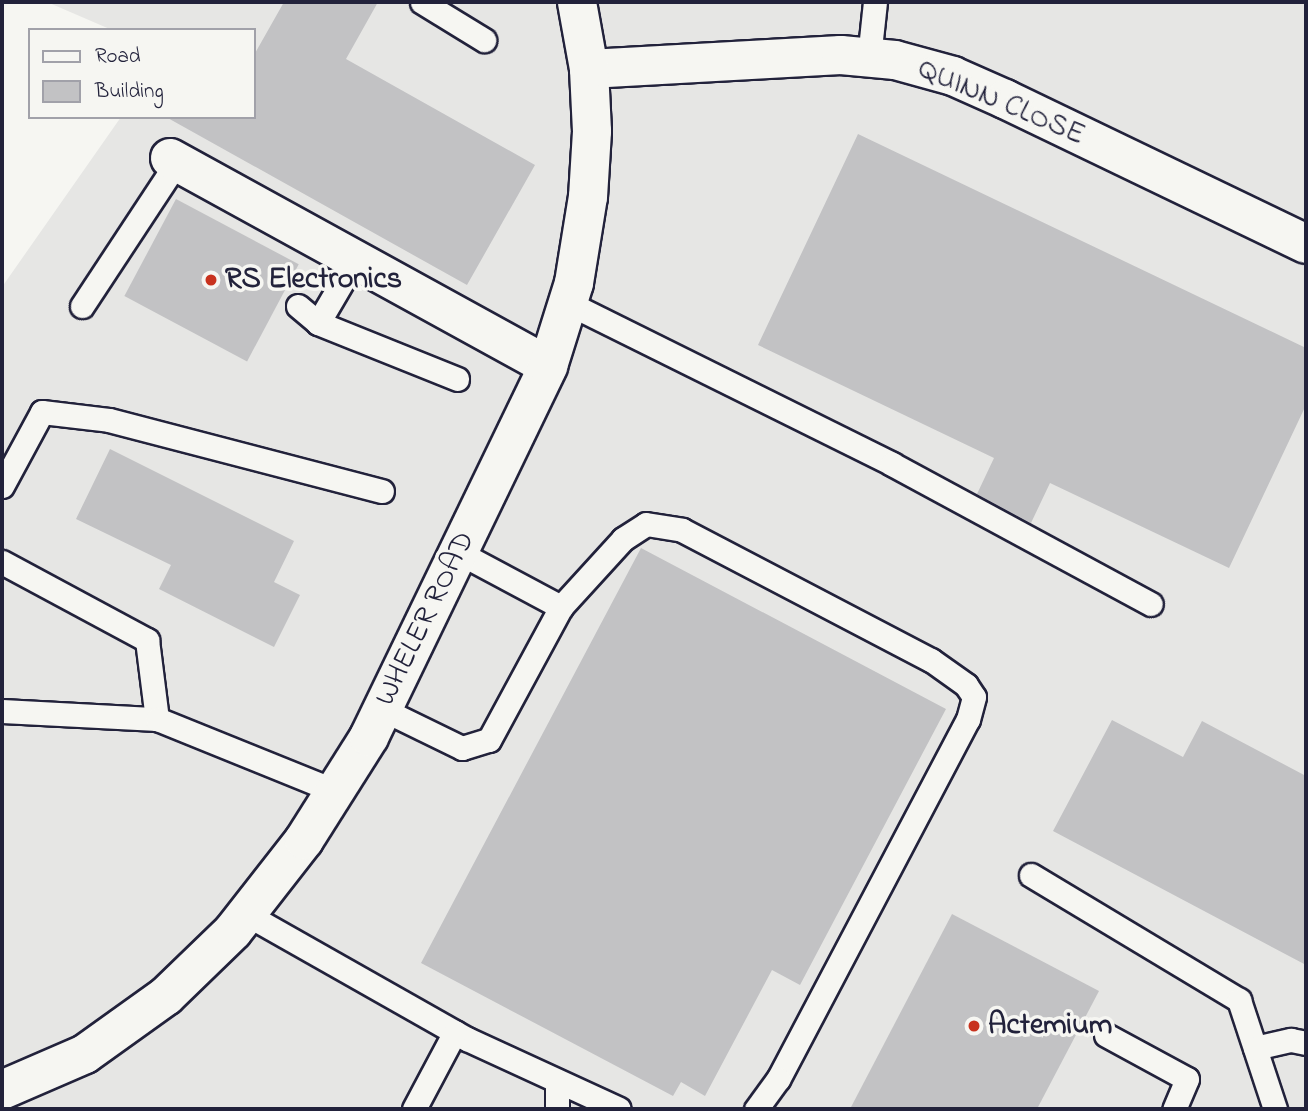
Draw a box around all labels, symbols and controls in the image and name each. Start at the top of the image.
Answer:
legend [28,28,256,119]
text: Road [95,42,141,72]
street label: QUINN CLOSE [912,52,1090,154]
text: Building [95,77,164,107]
place label: RS Electronics [225,262,402,298]
marker: RS Electronics [203,272,219,288]
street label: WHELER ROAD [368,526,484,712]
place label: Actemium [988,1008,1112,1044]
marker: Actemium [966,1018,982,1034]

